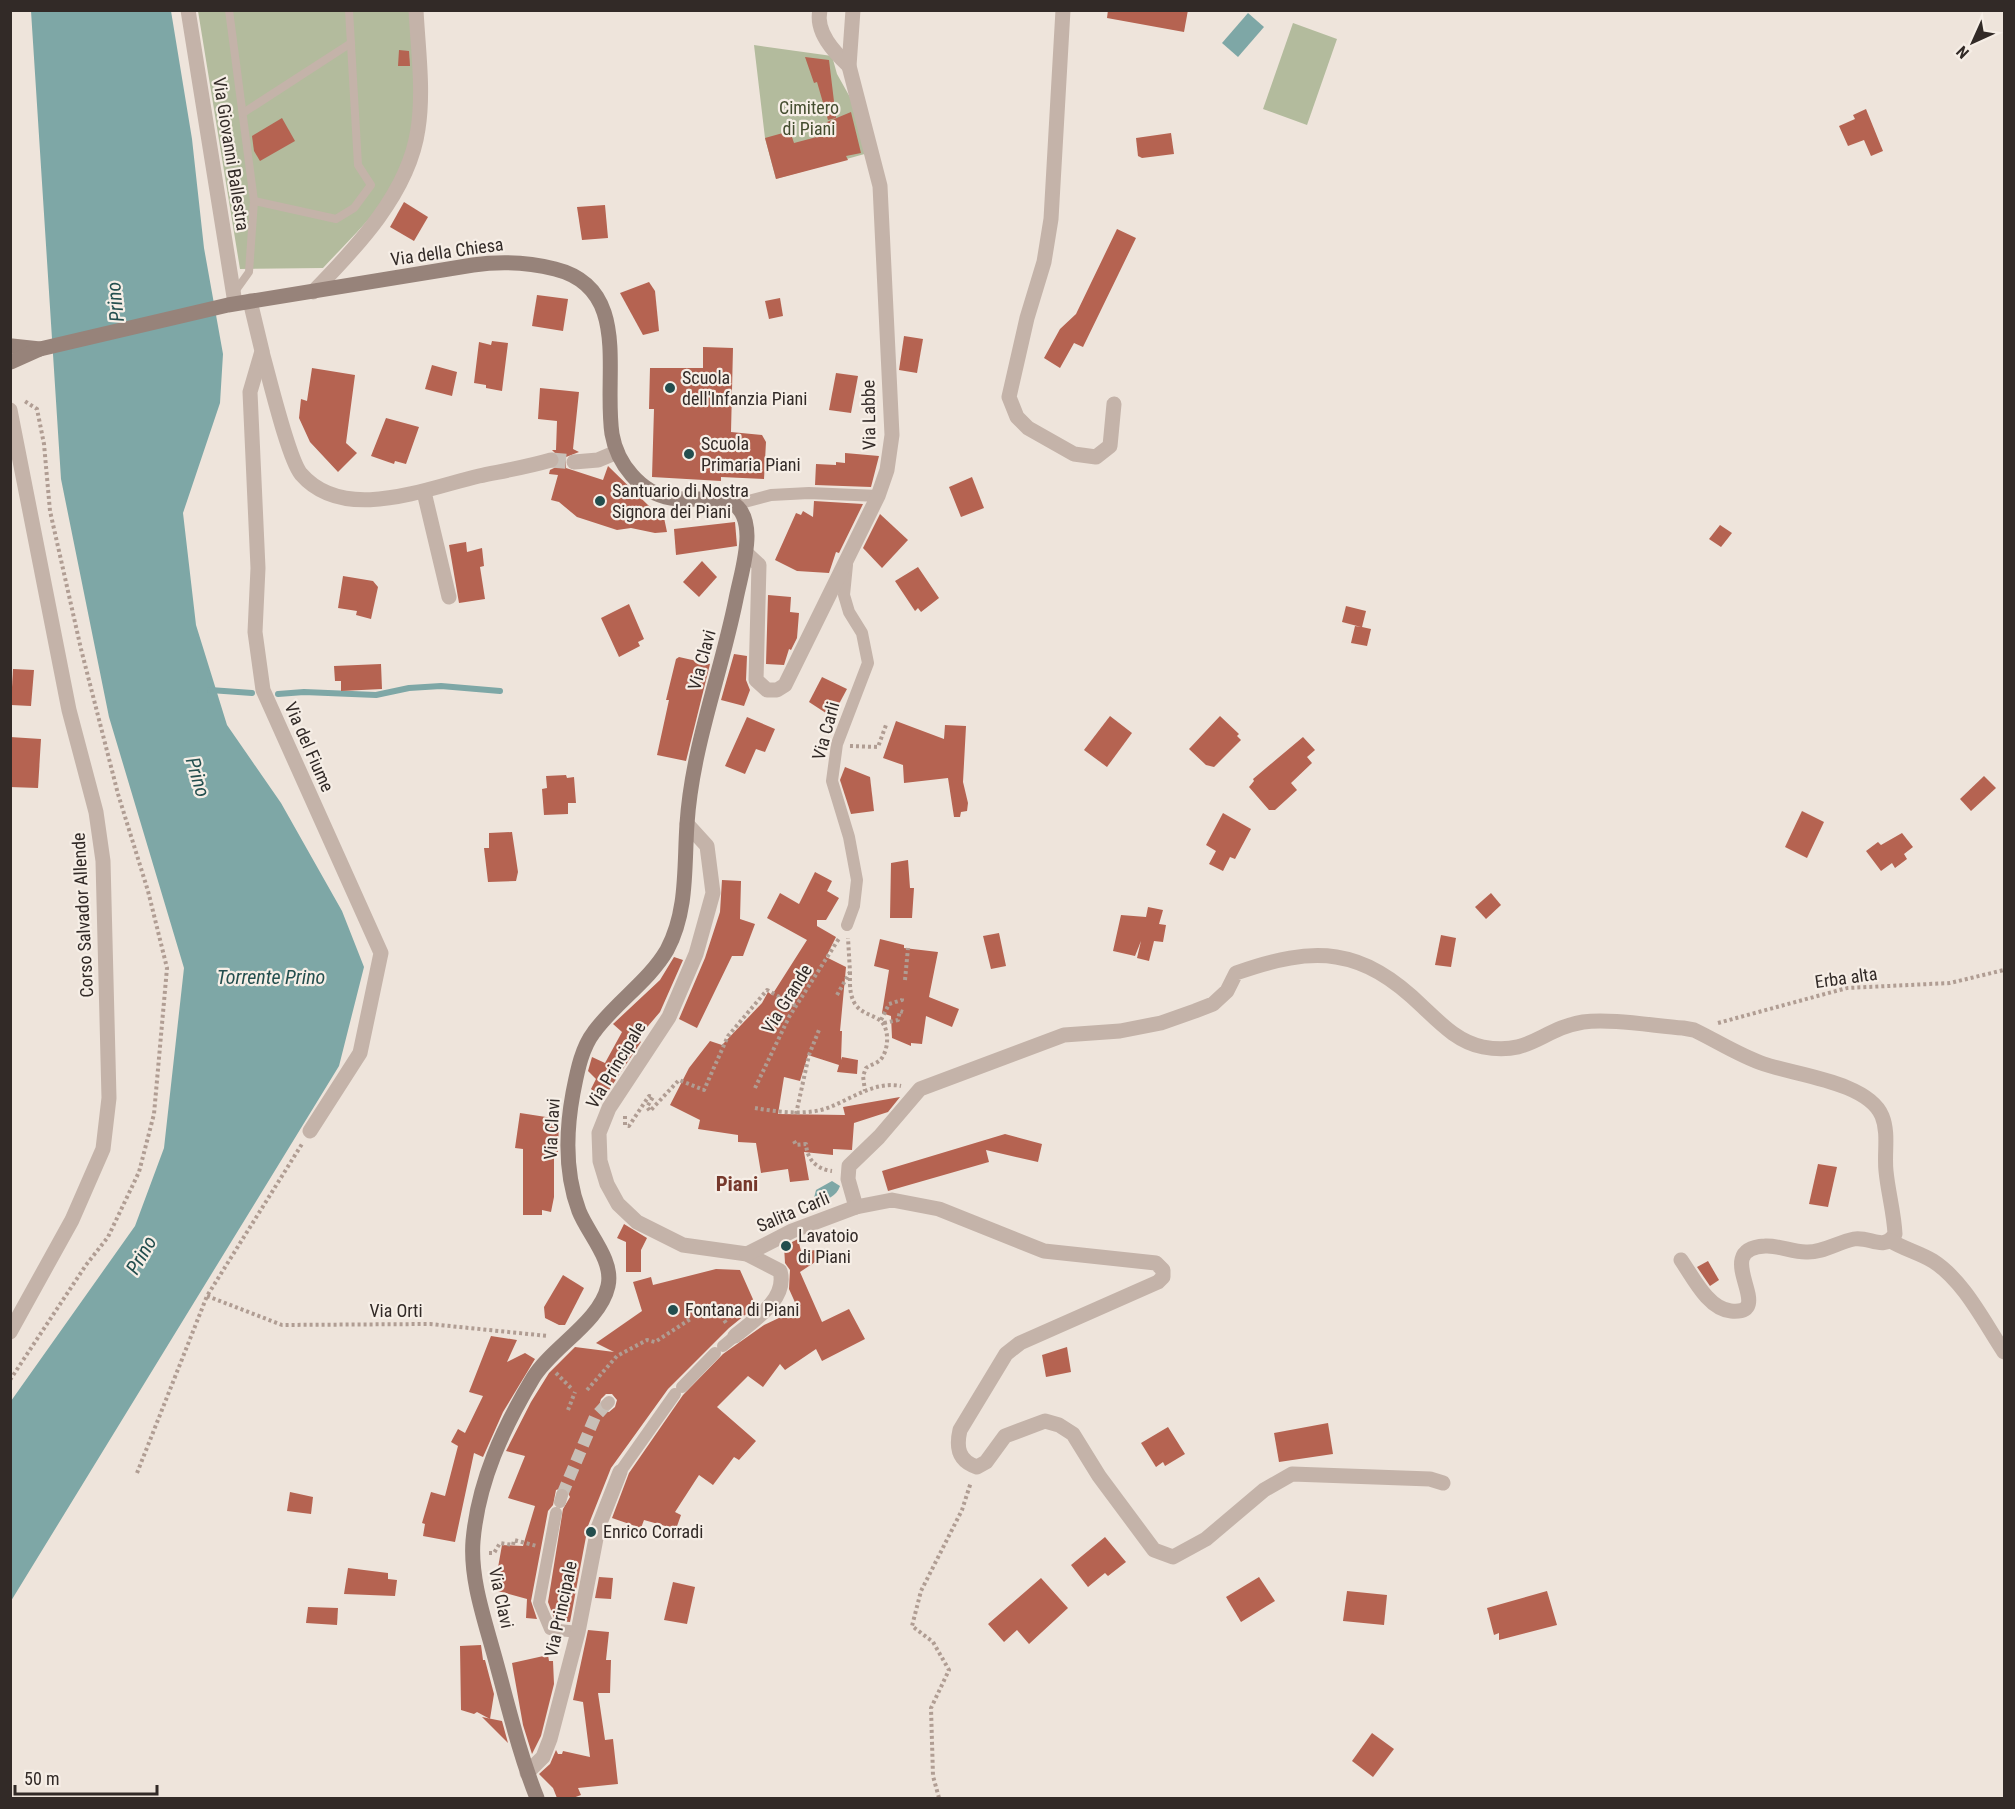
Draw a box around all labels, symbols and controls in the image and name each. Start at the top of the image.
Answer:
north arrow [1943,12,2003,72]
text: N [1953,42,1973,62]
street label: Via Giovanni Ballestra [209,76,254,232]
park label: Cimitero di Piani [779,97,839,139]
street label: Via della Chiesa [389,233,505,270]
water label: Prino [101,281,129,323]
place label: Scuola dell'Infanzia Piani [682,367,807,409]
street label: Via Labbe [857,380,880,450]
marker: Scuola dell'Infanzia Piani [663,381,677,395]
place label: Scuola Primaria Piani [701,433,801,475]
marker: Scuola Primaria Piani [682,447,696,461]
place label: Santuario di Nostra Signora dei Piani [612,480,749,522]
marker: Santuario di Nostra Signora dei Piani [593,494,607,508]
street label: Via Clavi [683,627,720,692]
street label: Via del Fiume [280,699,339,795]
street label: Via Carli [808,699,843,762]
water label: Prino [181,754,215,800]
street label: Corso Salvador Allende [68,832,97,998]
street label: Via Grande [757,960,816,1037]
street label: Erba alta [1813,963,1878,992]
water label: Torrente Prino [217,965,325,989]
street label: Via Principale [581,1017,650,1112]
street label: Via Clavi [539,1098,564,1160]
district label: Piani [716,1172,758,1196]
street label: Salita Carli [753,1187,832,1236]
place label: Lavatoio di Piani [798,1225,859,1267]
water label: Prino [121,1232,161,1278]
marker: Lavatoio di Piani [779,1239,793,1253]
place label: Fontana di Piani [685,1299,799,1320]
street label: Via Orti [369,1300,423,1321]
marker: Fontana di Piani [666,1303,680,1317]
place label: Enrico Corradi [603,1521,703,1542]
marker: Enrico Corradi [584,1525,598,1539]
street label: Via Principale [540,1559,581,1659]
street label: Via Clavi [485,1566,518,1630]
scale bar [15,1758,158,1796]
text: 50 m [24,1768,59,1789]

